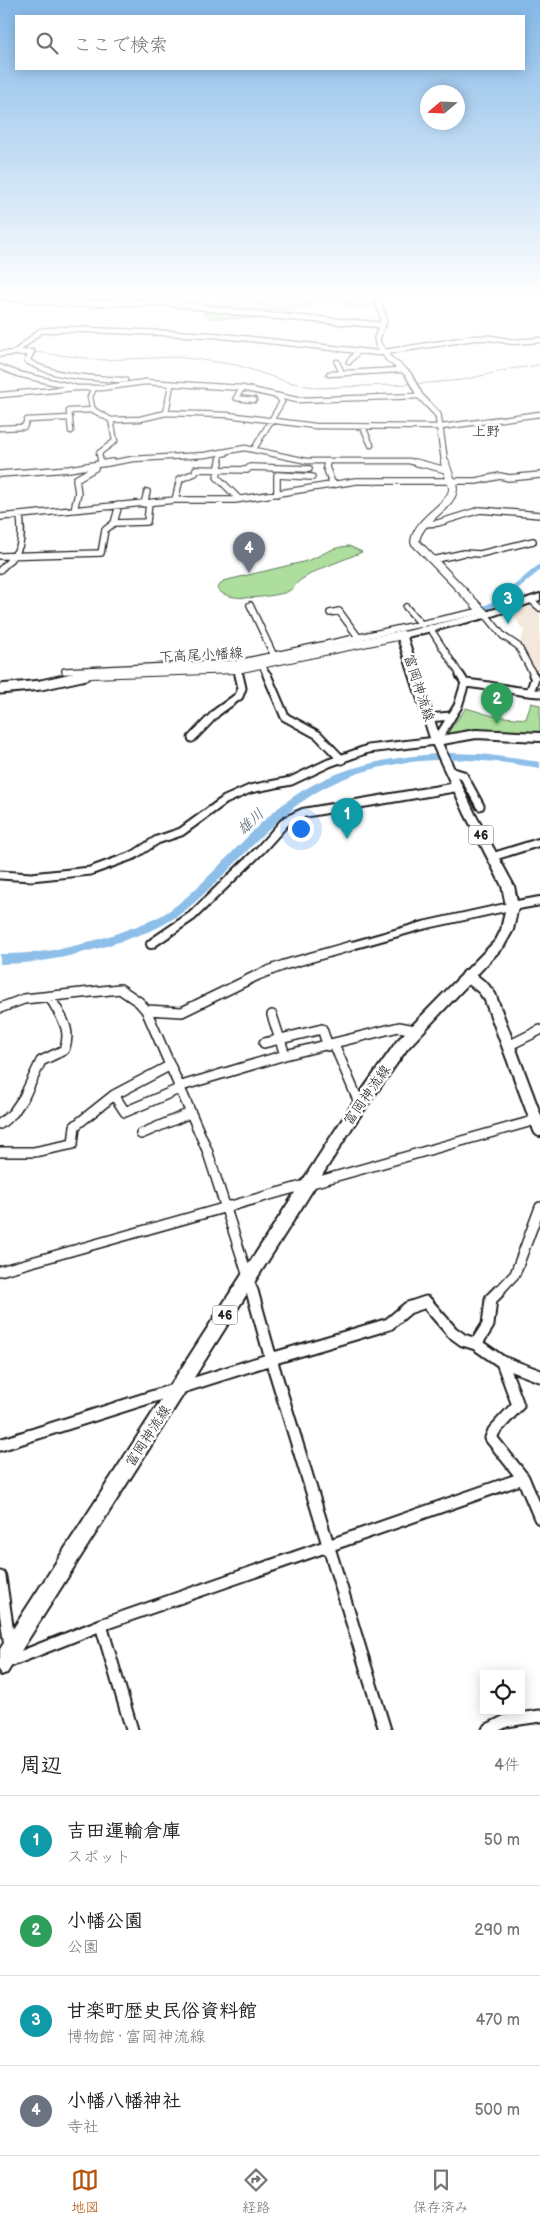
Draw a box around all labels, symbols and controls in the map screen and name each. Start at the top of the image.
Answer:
search box [15,15,525,70]
icon: search [33,29,61,57]
text: ここで検索 [73,34,168,57]
north arrow [420,85,465,130]
district label: 上野 [472,423,500,440]
pin: 4 [233,532,265,573]
pin: 3 [492,583,524,624]
street label: 下高尾小幡線 [159,644,243,666]
street label: 富岡神流線 [400,652,438,724]
pin: 2 [481,683,513,724]
pin: 1 [331,798,363,839]
water label: 雄川 [234,805,268,839]
your location [288,816,314,842]
road number: 46 [468,826,494,844]
street label: 富岡神流線 [340,1061,394,1129]
road number: 46 [212,1306,238,1324]
street label: 富岡神流線 [122,1402,174,1470]
map controls [480,1670,525,1715]
button: locate [480,1670,525,1715]
text: 周辺 [20,1753,62,1778]
text: 4件 [494,1756,520,1775]
text: 吉田運輸倉庫 [67,1820,181,1843]
text: 1 [33,1831,39,1850]
text: 50 m [484,1831,520,1850]
text: スポット [67,1848,131,1867]
text: 小幡公園 [67,1910,143,1933]
text: 2 [31,1921,41,1940]
text: 290 m [474,1921,520,1940]
text: 公園 [67,1938,99,1957]
text: 甘楽町歴史民俗資料館 [67,2000,257,2023]
text: 3 [31,2011,41,2030]
text: 470 m [475,2011,520,2030]
text: 博物館 · 富岡神流線 [67,2028,205,2047]
text: 小幡八幡神社 [67,2090,181,2113]
text: 4 [31,2101,41,2120]
text: 500 m [474,2101,520,2120]
text: 寺社 [67,2118,99,2137]
tab: 地図 [71,2166,99,2216]
tab: 経路 [242,2166,270,2216]
tab: 保存済み [413,2166,469,2216]

